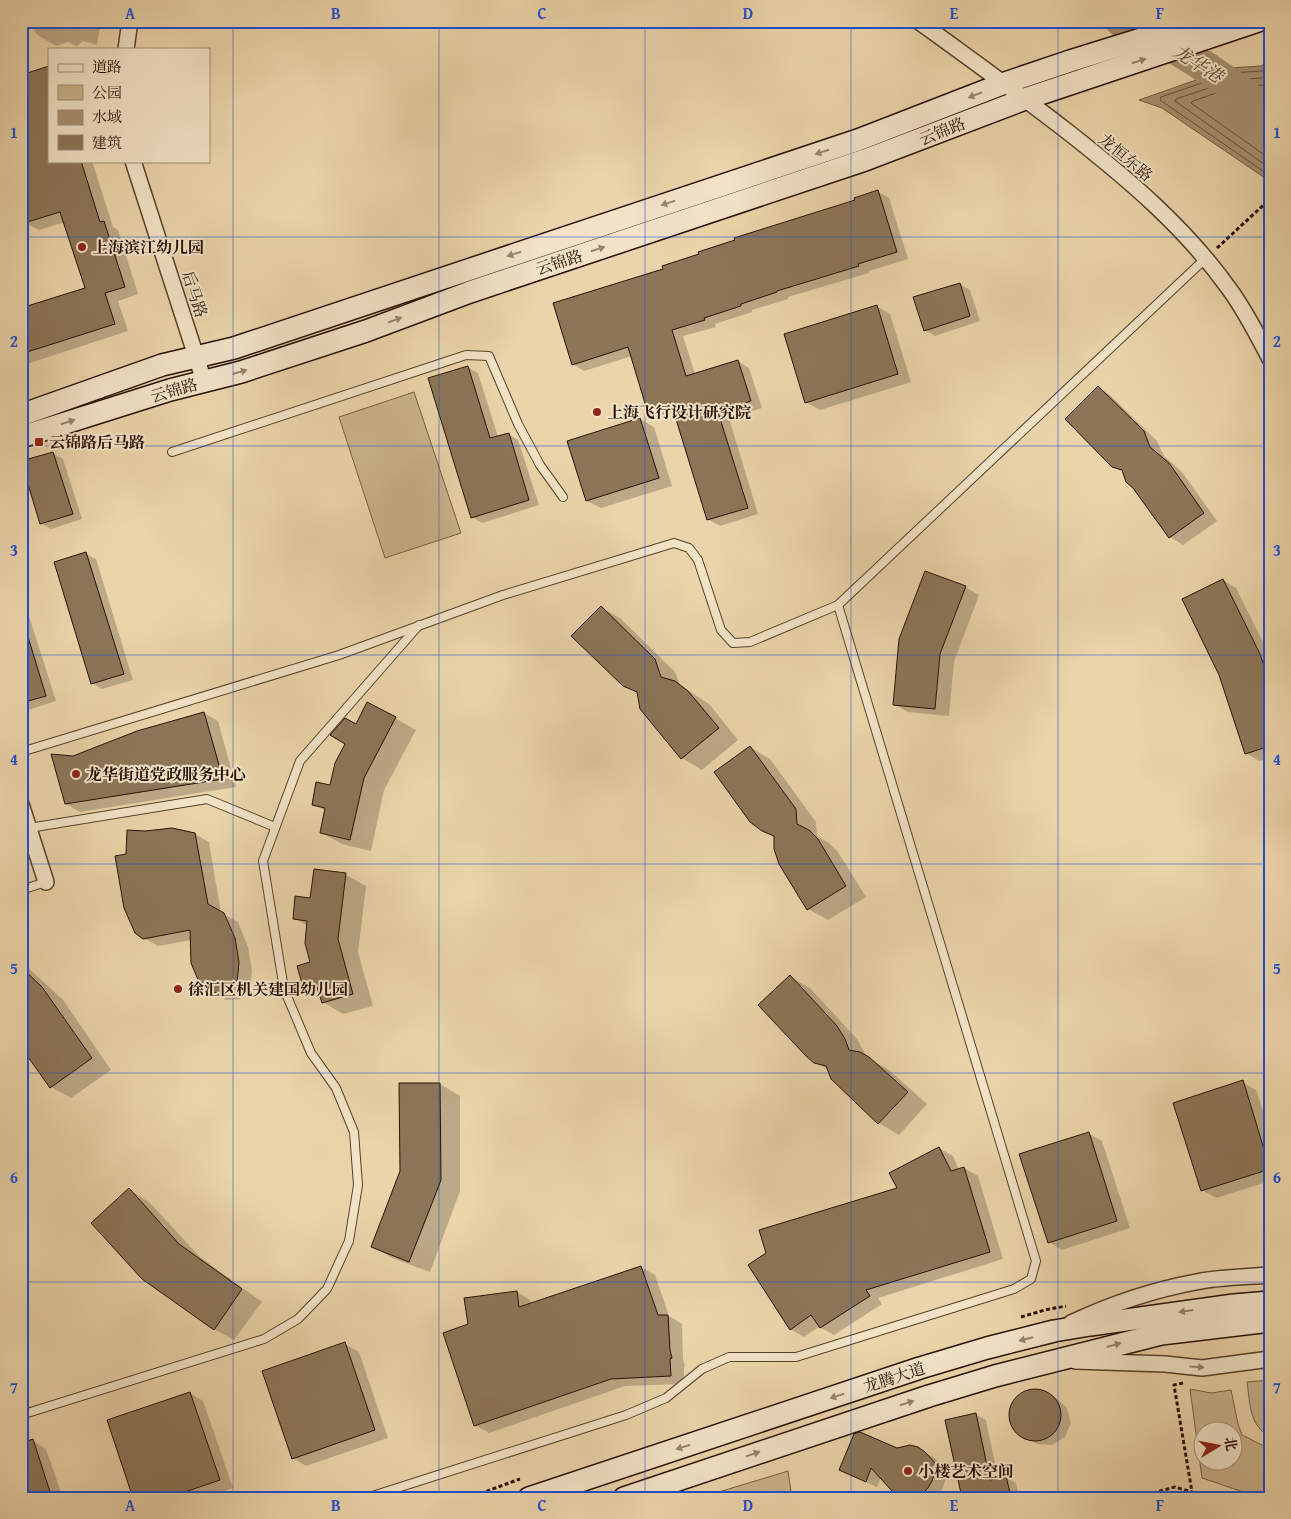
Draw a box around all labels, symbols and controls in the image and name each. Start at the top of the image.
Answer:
text: A [125,1,136,25]
text: B [331,1,341,25]
text: C [537,1,547,25]
text: D [743,1,753,25]
text: E [950,1,959,25]
text: F [1156,1,1164,25]
water label: 龙华港 [1168,38,1230,90]
legend [48,48,210,162]
text: 道路 [92,56,122,77]
one-way arrow [1131,57,1146,64]
text: 公园 [92,82,122,103]
one-way arrow [967,91,982,99]
text: 水域 [92,106,122,127]
street label: 云锦路 [915,111,969,151]
text: 1 [10,120,18,144]
text: 1 [1273,120,1281,144]
street label: 龙恒东路 [1094,127,1158,187]
text: 建筑 [92,132,122,153]
one-way arrow [815,149,830,156]
one-way arrow [661,200,676,207]
place label: 上海滨江幼儿园 [92,235,204,259]
marker: 上海滨江幼儿园 [76,241,88,253]
street label: 云锦路 [532,243,586,281]
one-way arrow [590,245,605,252]
one-way arrow [506,251,521,259]
street label: 后马路 [176,267,214,321]
one-way arrow [387,316,402,323]
text: 2 [10,329,18,353]
text: 2 [1273,329,1281,353]
one-way arrow [233,367,248,375]
street label: 云锦路 [148,372,200,408]
place label: 上海飞行设计研究院 [607,400,751,424]
marker: 上海飞行设计研究院 [591,406,603,418]
one-way arrow [60,417,75,425]
place label: 云锦路后马路 [49,430,145,454]
marker: 云锦路后马路 [33,436,45,448]
text: 3 [10,538,18,562]
text: 3 [1273,538,1281,562]
text: 4 [10,747,18,771]
text: 4 [1273,747,1281,771]
place label: 龙华街道党政服务中心 [86,762,246,786]
marker: 龙华街道党政服务中心 [70,768,82,780]
text: 5 [10,956,18,980]
text: 5 [1273,956,1281,980]
place label: 徐汇区机关建国幼儿园 [188,977,348,1001]
marker: 徐汇区机关建国幼儿园 [172,983,184,995]
text: 6 [10,1165,18,1189]
text: 6 [1273,1165,1281,1189]
one-way arrow [1178,1308,1194,1316]
one-way arrow [1018,1335,1033,1343]
one-way arrow [1107,1341,1122,1349]
street label: 龙腾大道 [860,1356,928,1398]
one-way arrow [1189,1363,1205,1371]
text: 7 [10,1375,18,1399]
text: 7 [1273,1375,1281,1399]
one-way arrow [829,1392,844,1400]
one-way arrow [900,1399,915,1407]
north arrow [1194,1422,1244,1472]
text: 北 [1220,1435,1242,1452]
one-way arrow [675,1444,690,1451]
one-way arrow [745,1450,760,1458]
place label: 小楼艺术空间 [918,1459,1014,1483]
marker: 小楼艺术空间 [902,1465,914,1477]
text: A [125,1493,136,1517]
text: B [331,1493,341,1517]
text: C [537,1493,547,1517]
text: D [743,1493,753,1517]
text: E [950,1493,959,1517]
text: F [1156,1493,1164,1517]

